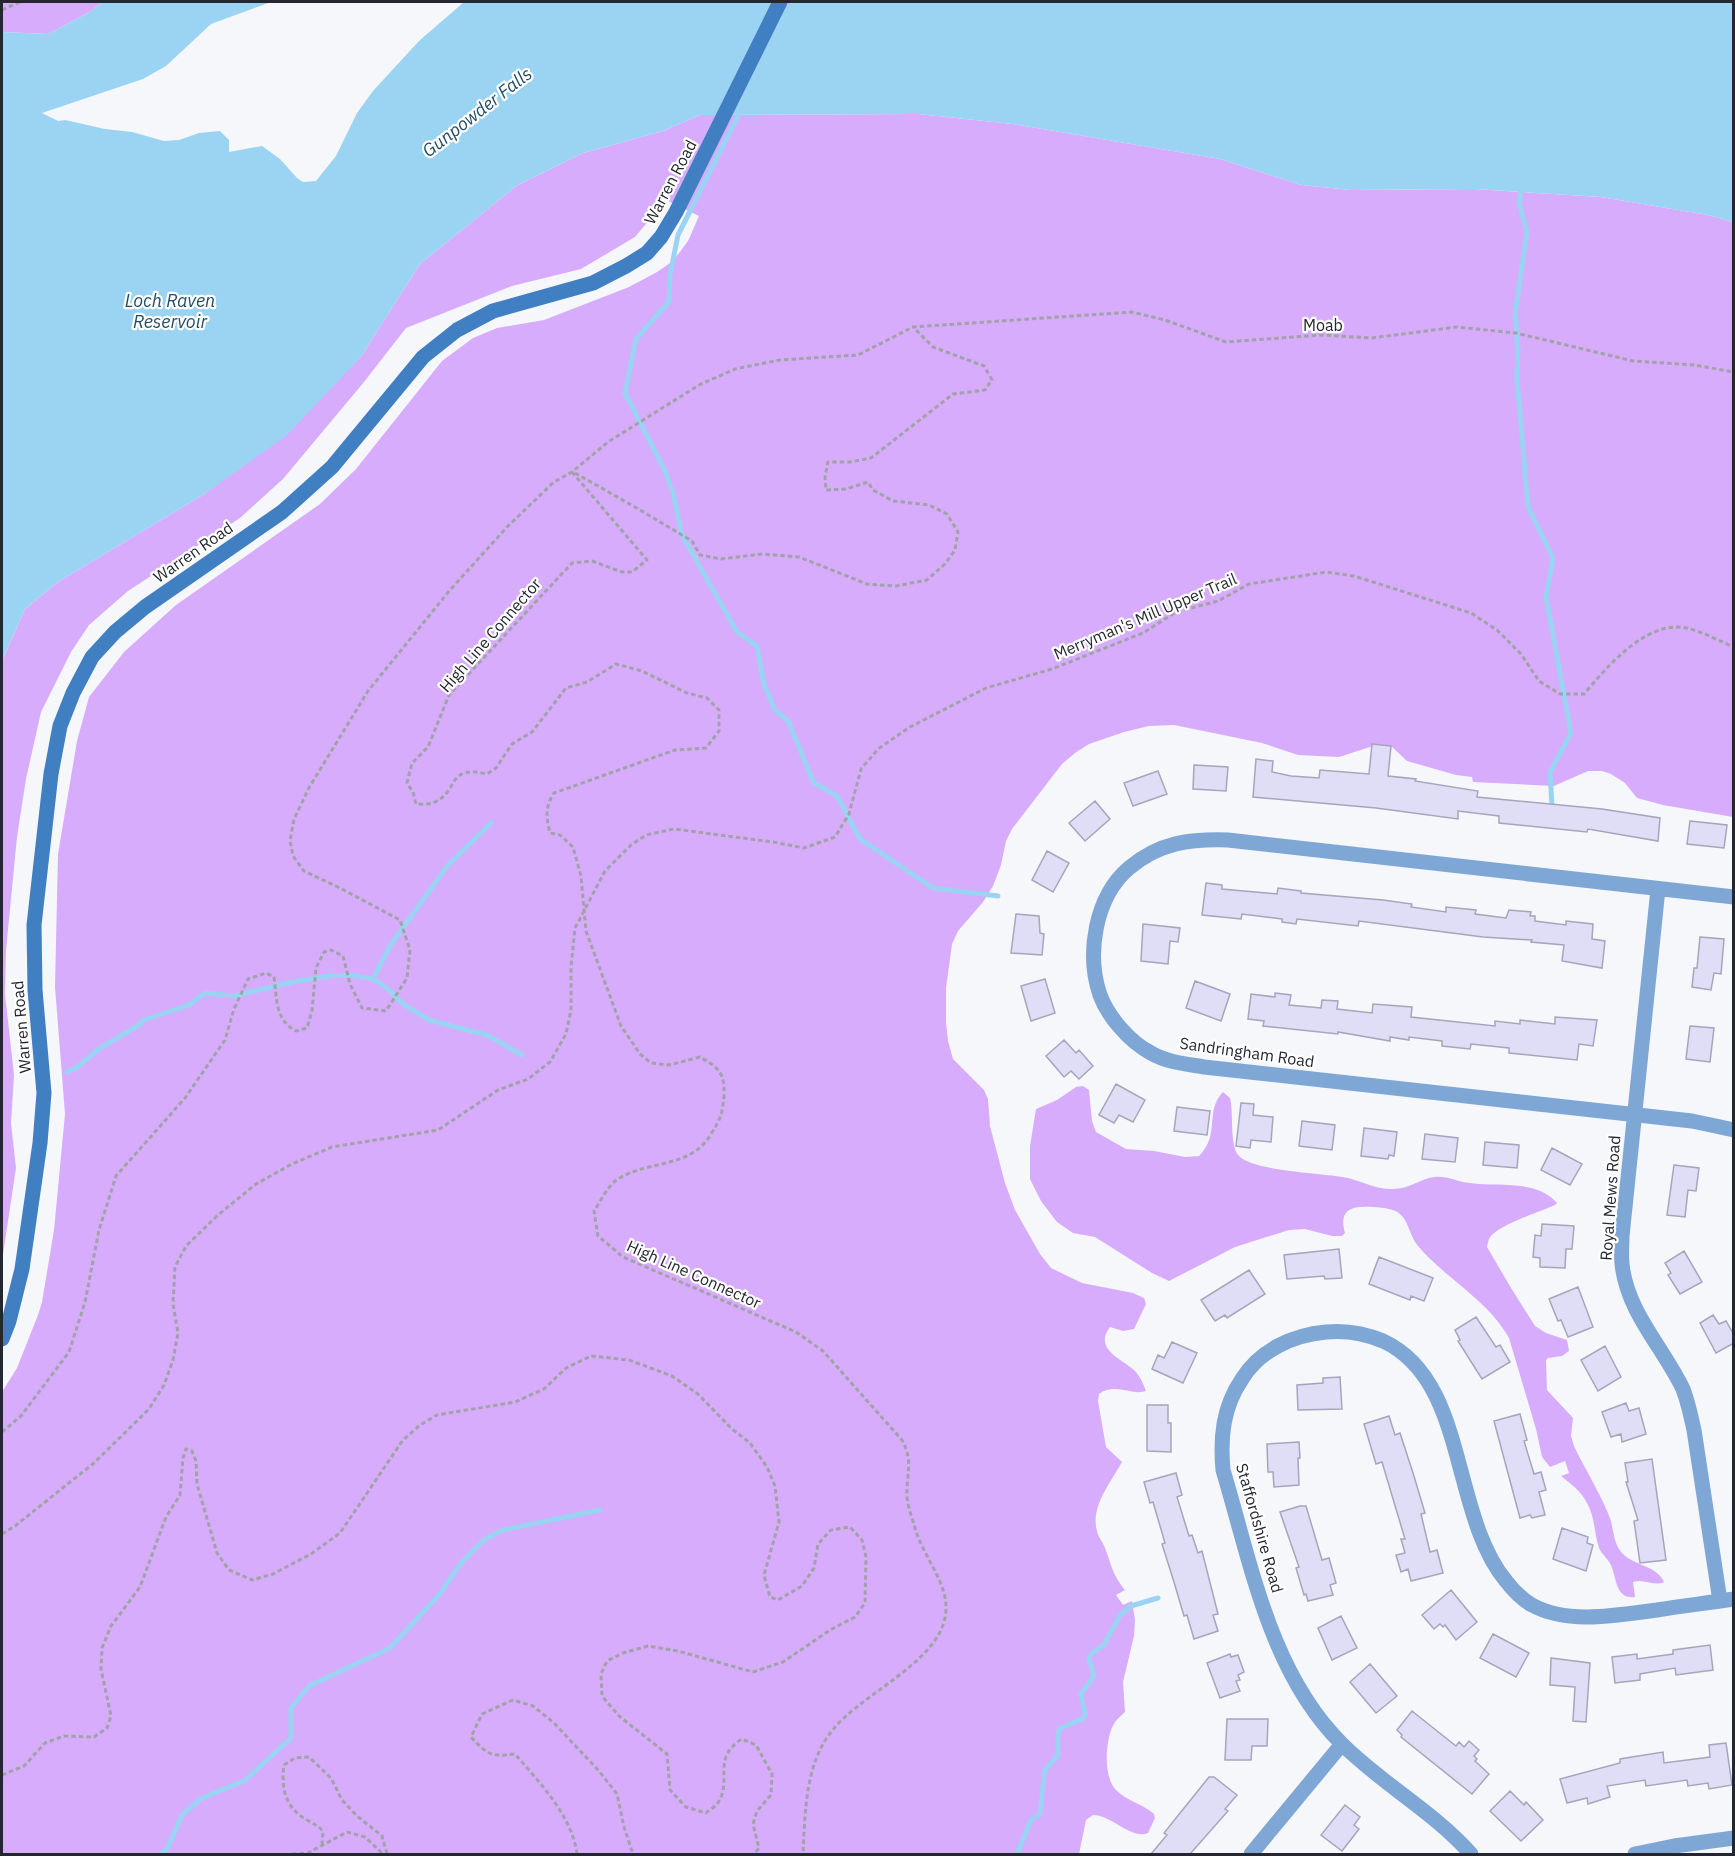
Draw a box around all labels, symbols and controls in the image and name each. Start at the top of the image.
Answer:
water label: Gunpowder Falls [417,62,537,162]
street label: Warren Road [639,136,701,228]
water label: Loch Raven Reservoir [125,289,215,333]
street label: Moab [1303,315,1343,335]
street label: Warren Road [149,517,237,587]
street label: Merryman's Mill Upper Trail [1050,568,1240,664]
street label: High Line Connector [435,574,545,696]
street label: Warren Road [7,980,35,1074]
street label: Sandringham Road [1178,1033,1316,1071]
street label: Royal Mews Road [1596,1135,1624,1261]
street label: High Line Connector [624,1235,764,1313]
street label: Staffordshire Road [1232,1461,1288,1595]

